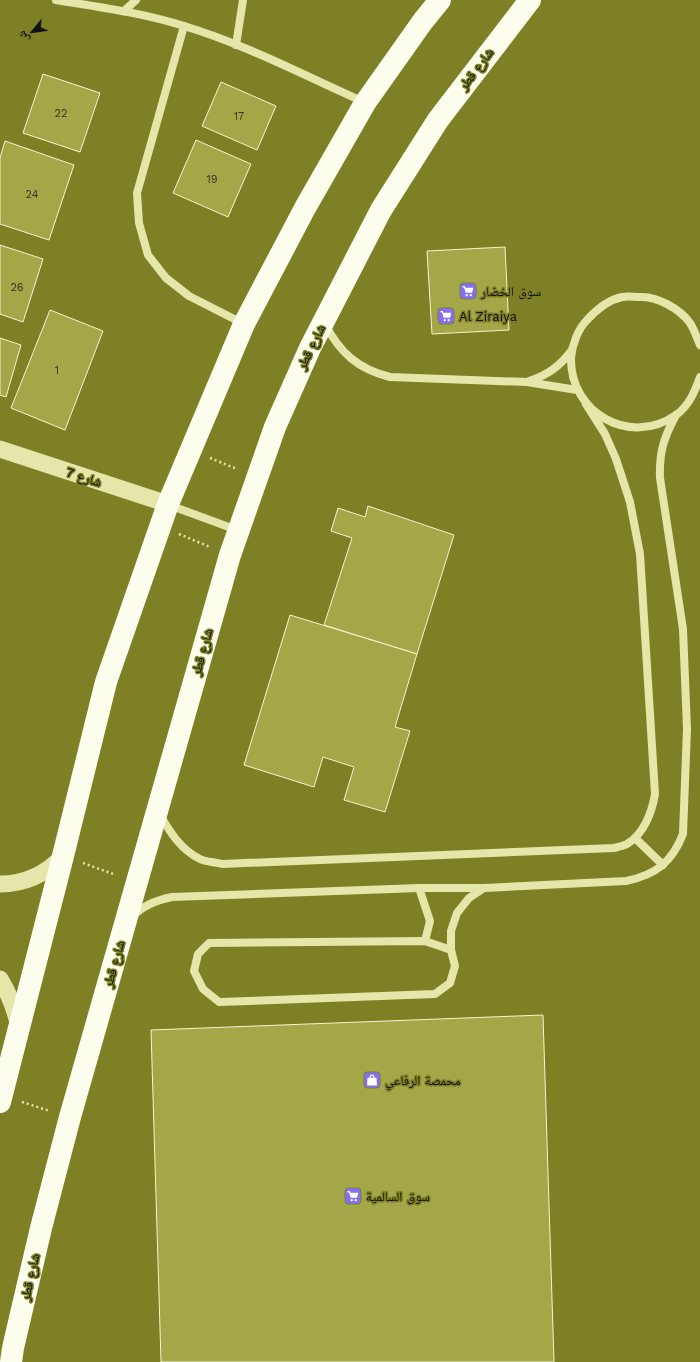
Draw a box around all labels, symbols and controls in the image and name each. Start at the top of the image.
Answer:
north arrow [12,12,52,52]
text: ش [15,28,33,45]
street label: شارع قطر [455,45,498,95]
house number: 22 [55,107,67,120]
house number: 17 [234,110,244,123]
house number: 19 [206,173,218,186]
house number: 24 [26,188,39,201]
house number: 26 [10,281,24,294]
supermarket icon: سوق الخضار [458,281,478,301]
place label: سوق الخضار [480,284,541,300]
supermarket icon: Al Ziraiya [436,306,456,326]
place label: Al Ziraiya [459,309,518,324]
street label: شارع قطر [293,322,330,374]
house number: 1 [55,364,59,377]
street label: شارع 7 [64,464,104,492]
street label: شارع قطر [188,627,218,679]
street label: شارع قطر [100,939,130,991]
shop icon: محمصة الرفاعي [362,1070,382,1090]
place label: محمصة الرفاعي [385,1073,461,1091]
supermarket icon: سوق السالمية [343,1186,363,1206]
place label: سوق السالمية [366,1189,430,1205]
street label: شارع قطر [17,1252,45,1304]

